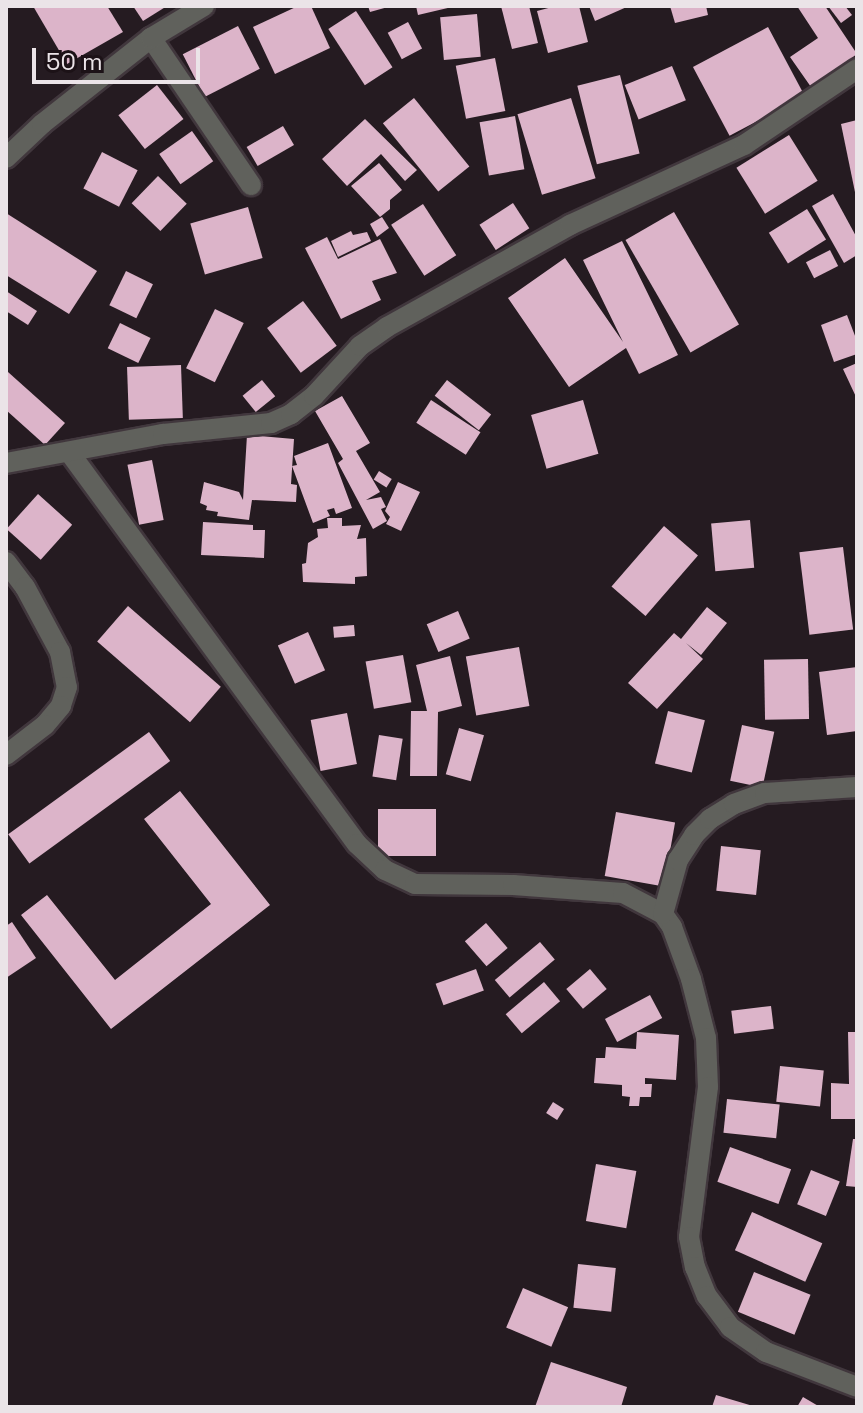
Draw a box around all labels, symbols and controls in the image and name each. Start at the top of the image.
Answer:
scale bar [36,32,204,82]
text: 50 m [46,46,103,77]

